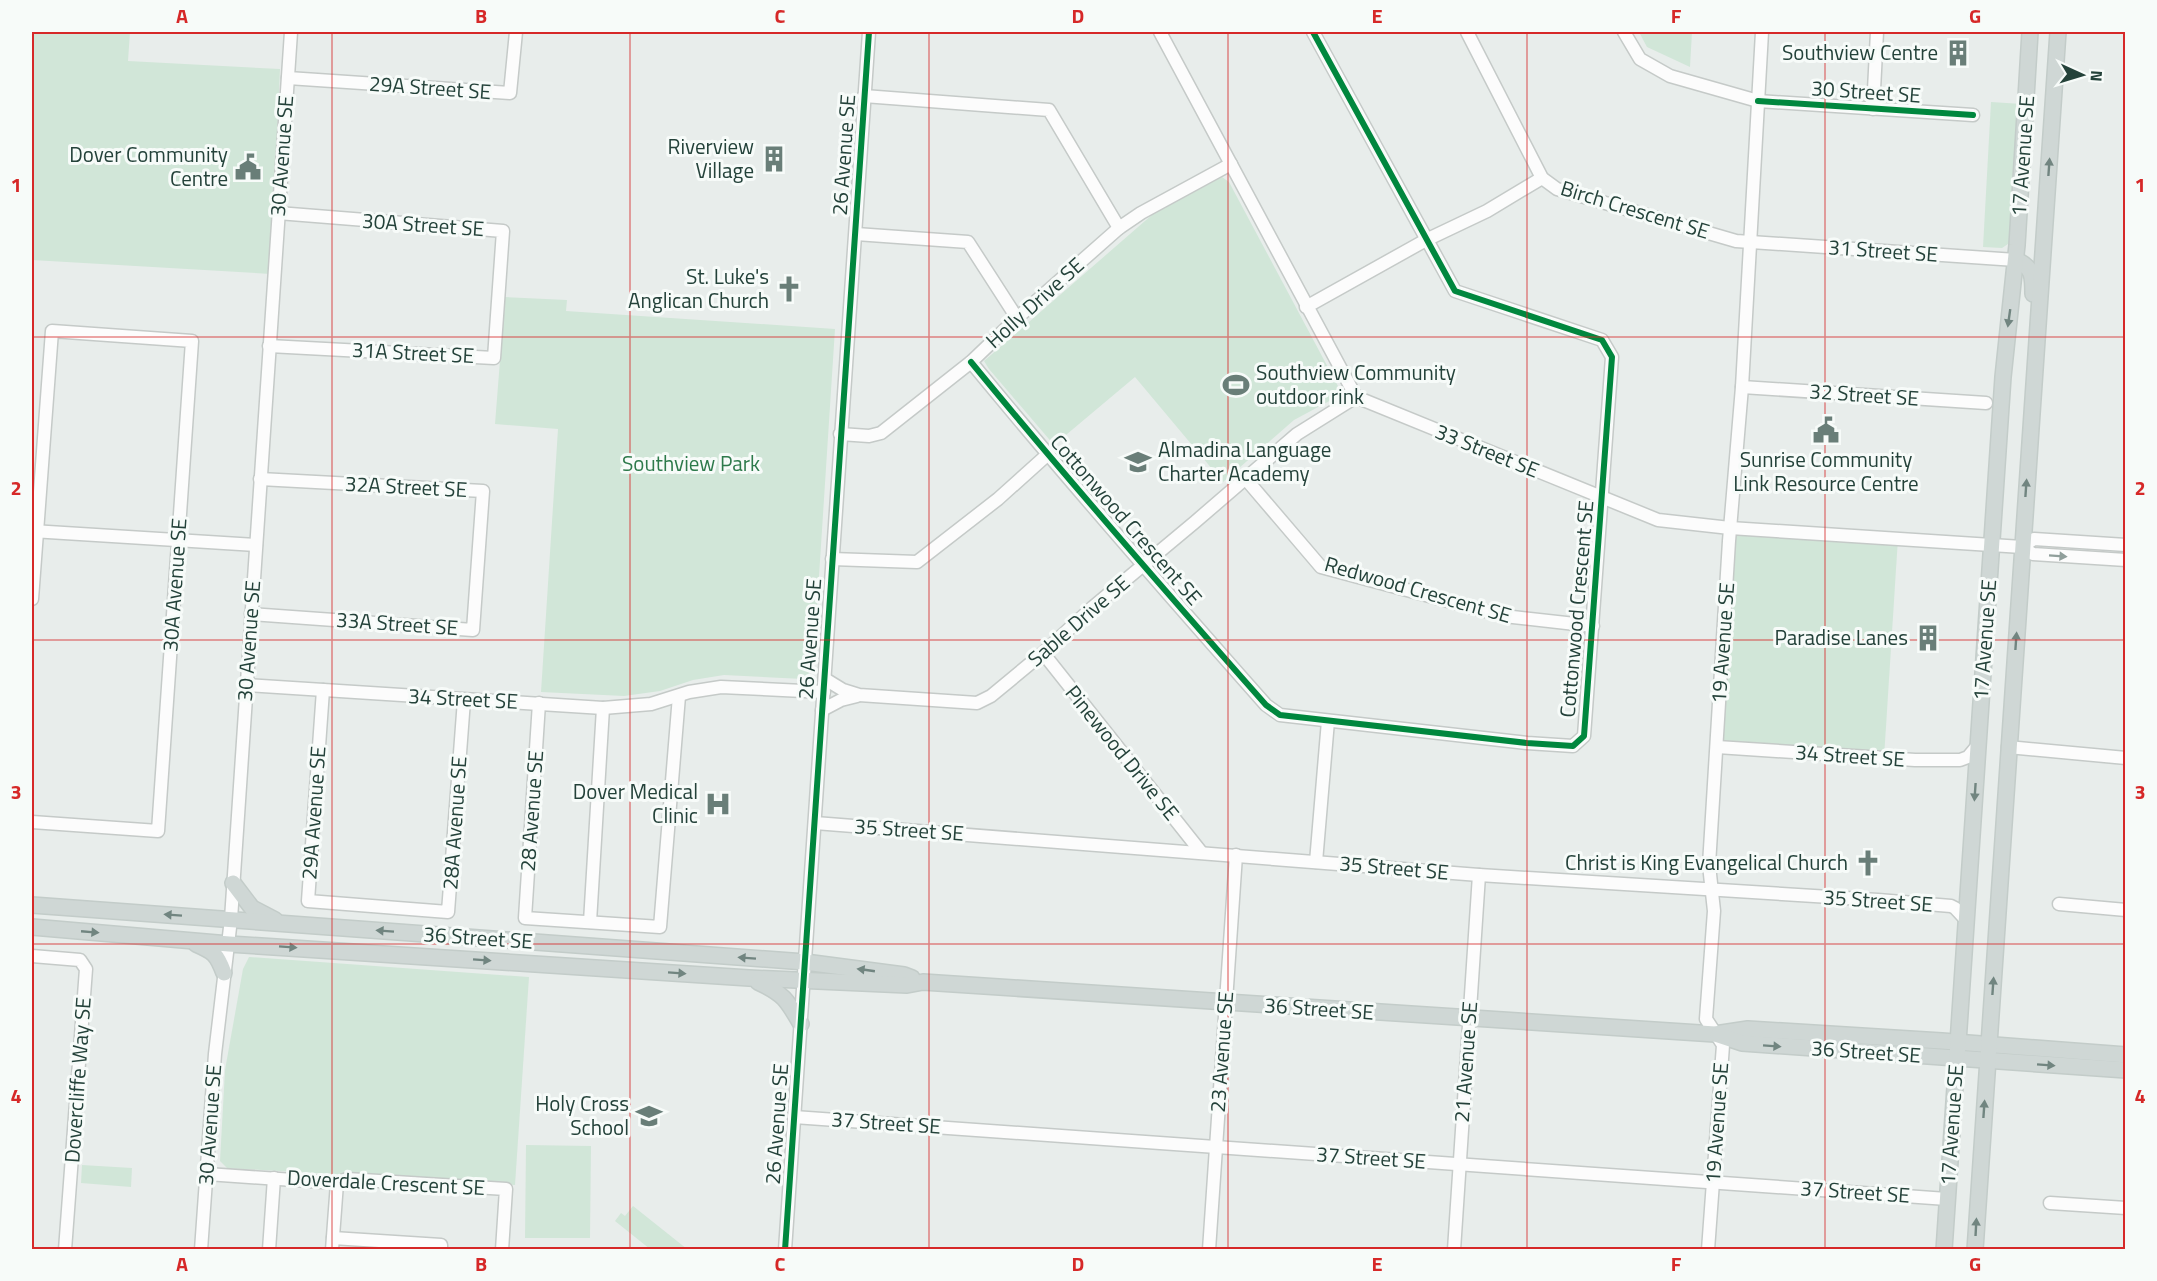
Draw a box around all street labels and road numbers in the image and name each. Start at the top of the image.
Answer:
street label: 29A Street SE [368,67,492,107]
street label: 30 Street SE [1810,71,1922,111]
street label: 26 Avenue SE [823,93,863,217]
street label: 30 Avenue SE [261,94,301,218]
street label: 17 Avenue SE [2002,94,2042,218]
street label: Birch Crescent SE [1557,171,1714,247]
street label: 30A Street SE [361,204,485,244]
street label: 31 Street SE [1827,230,1939,270]
street label: Holly Drive SE [978,249,1091,355]
street label: 31A Street SE [351,333,475,371]
street label: 32 Street SE [1808,374,1920,414]
street label: 33 Street SE [1430,415,1544,485]
street label: Cottonwood Crescent SE [1043,427,1210,612]
street label: 32A Street SE [344,467,468,505]
street label: Cottonwood Crescent SE [1551,499,1601,719]
street label: 30A Avenue SE [153,517,195,653]
street label: Redwood Crescent SE [1321,547,1515,631]
street label: Sable Drive SE [1020,567,1137,674]
street label: 26 Avenue SE [789,577,829,701]
street label: 17 Avenue SE [1964,578,2004,702]
street label: 30 Avenue SE [228,579,268,703]
street label: 19 Avenue SE [1702,581,1742,705]
street label: 33A Street SE [335,603,459,643]
street label: Pinewood Drive SE [1058,678,1188,827]
street label: 34 Street SE [407,679,519,717]
street label: 34 Street SE [1794,735,1906,775]
street label: 29A Avenue SE [292,745,334,881]
street label: 28 Avenue SE [511,749,551,873]
street label: 28A Avenue SE [433,755,475,891]
street label: 35 Street SE [853,809,965,849]
street label: 35 Street SE [1338,846,1450,888]
street label: 35 Street SE [1822,880,1934,920]
street label: 36 Street SE [422,917,534,957]
street label: 36 Street SE [1263,988,1375,1028]
street label: 23 Avenue SE [1201,990,1241,1114]
street label: Dovercliffe Way SE [55,996,99,1164]
street label: 21 Avenue SE [1445,1000,1485,1124]
street label: 36 Street SE [1810,1031,1922,1071]
street label: 19 Avenue SE [1696,1061,1736,1185]
street label: 26 Avenue SE [756,1062,796,1186]
street label: 30 Avenue SE [189,1063,229,1187]
street label: 17 Avenue SE [1931,1063,1971,1187]
street label: 37 Street SE [830,1102,942,1142]
street label: 37 Street SE [1315,1137,1427,1177]
street label: Doverdale Crescent SE [286,1161,486,1203]
street label: 37 Street SE [1799,1171,1911,1211]

